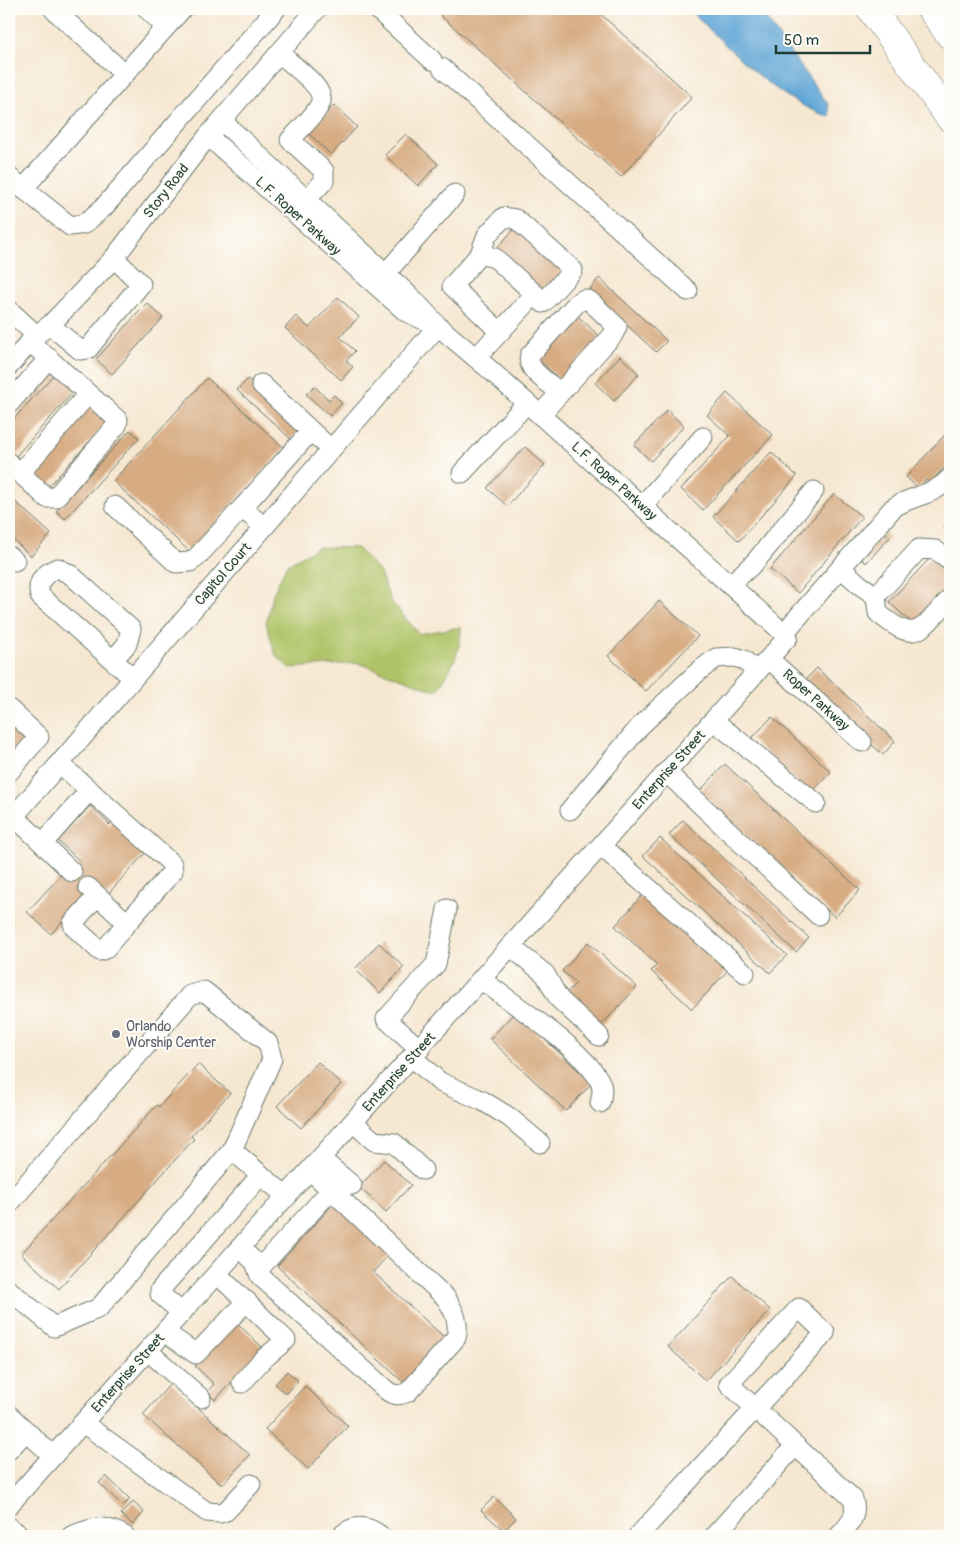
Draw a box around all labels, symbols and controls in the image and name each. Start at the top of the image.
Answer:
scale bar [776,22,870,54]
text: 50 m [784,31,819,50]
street label: Story Road [139,160,193,222]
street label: L.F. Roper Parkway [252,173,344,259]
street label: L.F. Roper Parkway [568,438,660,524]
street label: Capitol Court [191,539,255,609]
street label: Roper Parkway [779,666,853,734]
street label: Enterprise Street [629,727,709,813]
place label: Orlando Worship Center [126,1018,216,1051]
marker: Orlando Worship Center [110,1028,122,1040]
street label: Enterprise Street [359,1029,439,1115]
street label: Enterprise Street [88,1330,168,1416]

